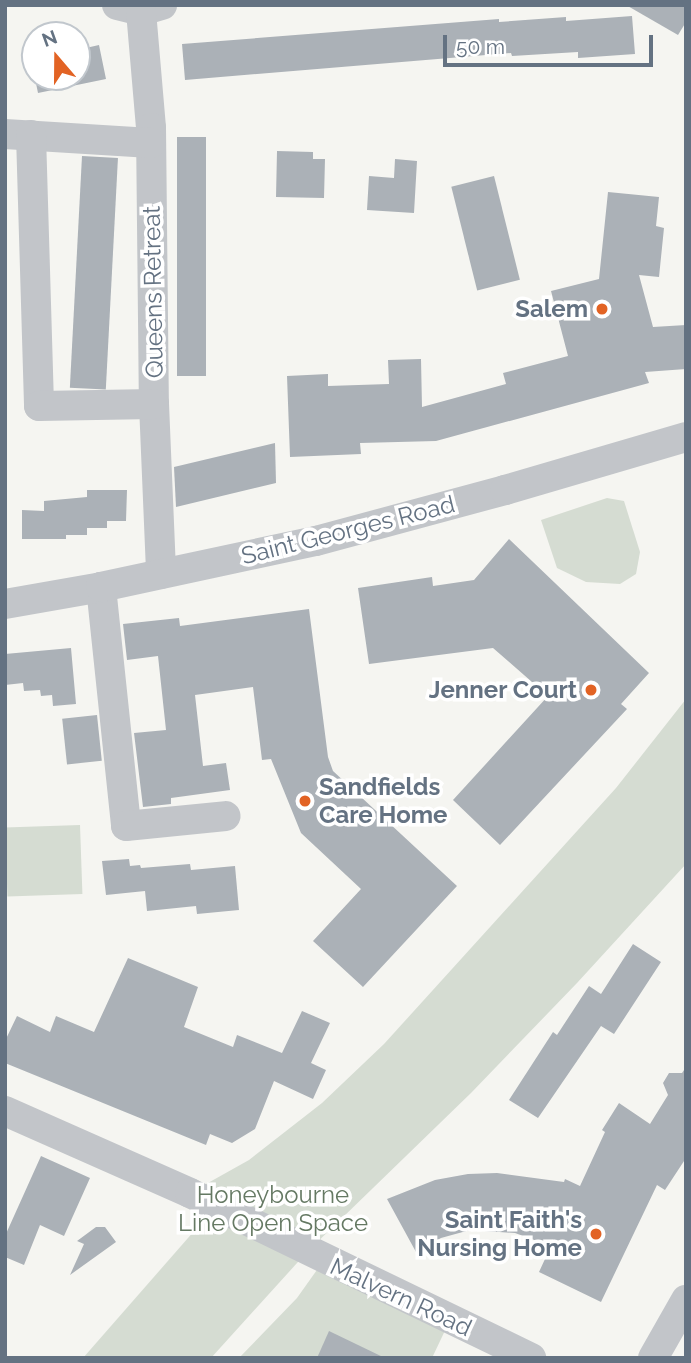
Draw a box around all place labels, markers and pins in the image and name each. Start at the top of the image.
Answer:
place label: Salem [515,295,588,323]
marker: Salem [594,301,610,317]
place label: Jenner Court [428,676,577,704]
marker: Jenner Court [583,682,599,698]
place label: Sandfields Care Home [319,773,447,829]
marker: Sandfields Care Home [297,793,313,809]
place label: Saint Faith's Nursing Home [417,1206,582,1262]
marker: Saint Faith's Nursing Home [588,1226,604,1242]

